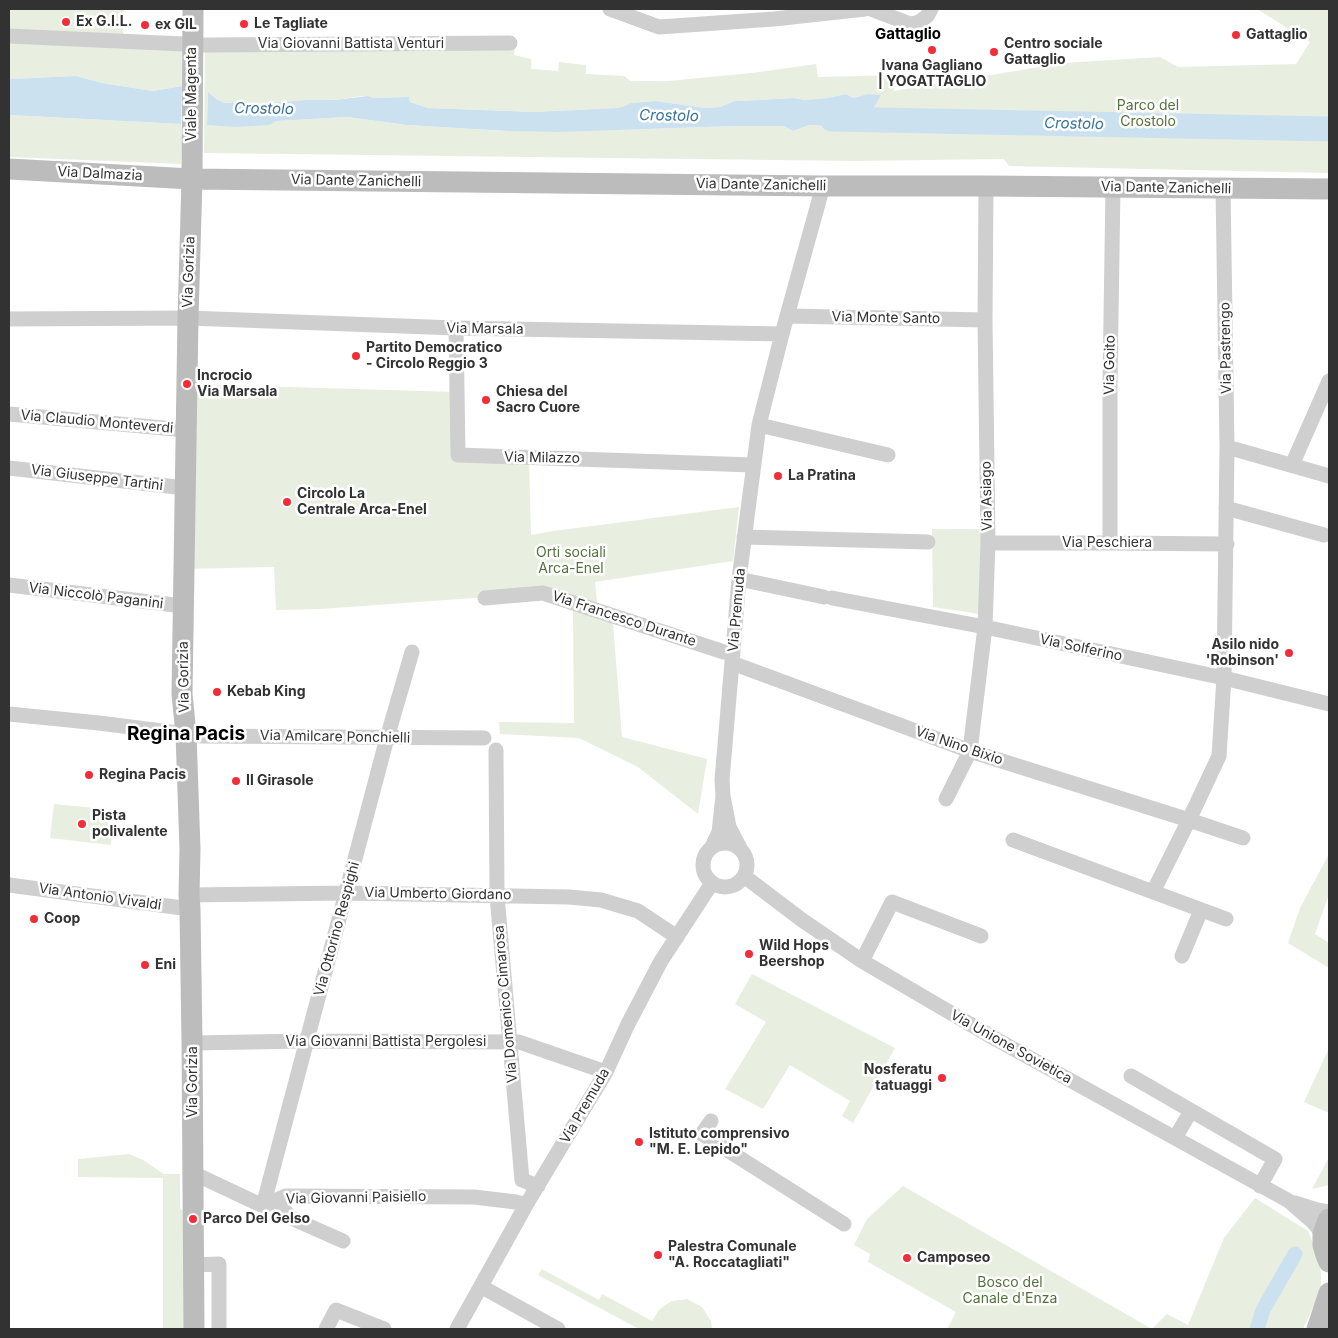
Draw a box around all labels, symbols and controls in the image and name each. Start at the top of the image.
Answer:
place label: Ex G.I.L. [76,14,132,30]
marker: Ex G.I.L. [60,16,72,28]
place label: Le Tagliate [254,16,328,32]
place label: ex GIL [155,17,197,33]
marker: Le Tagliate [238,18,250,30]
marker: ex GIL [139,19,151,31]
district label: Gattaglio [875,25,941,43]
place label: Gattaglio [1246,27,1308,43]
marker: Gattaglio [1230,29,1242,41]
street label: Via Giovanni Battista Venturi [258,36,444,52]
place label: Centro sociale Gattaglio [1004,36,1103,68]
marker: Ivana Gagliano | YOGATTAGLIO [926,44,938,56]
marker: Centro sociale Gattaglio [988,46,1000,58]
street label: Viale Magenta [184,47,200,141]
place label: Ivana Gagliano | YOGATTAGLIO [878,58,986,90]
park label: Parco del Crostolo [1117,98,1179,130]
water label: Crostolo [234,99,294,119]
water label: Crostolo [639,106,699,126]
water label: Crostolo [1044,114,1104,134]
street label: Via Dalmazia [57,163,143,185]
street label: Via Dante Zanichelli [291,171,421,191]
street label: Via Dante Zanichelli [696,175,826,195]
street label: Via Dante Zanichelli [1101,178,1231,198]
street label: Via Gorizia [179,236,199,308]
street label: Via Pastrengo [1217,302,1235,394]
street label: Via Monte Santo [832,309,940,327]
street label: Via Marsala [446,320,524,338]
street label: Via Goito [1101,335,1119,395]
place label: Partito Democratico - Circolo Reggio 3 [366,340,502,372]
marker: Partito Democratico - Circolo Reggio 3 [350,350,362,362]
place label: Incrocio Via Marsala [197,368,277,401]
marker: Incrocio Via Marsala [181,378,193,390]
place label: Chiesa del Sacro Cuore [496,384,580,417]
marker: Chiesa del Sacro Cuore [480,394,492,406]
street label: Via Claudio Monteverdi [20,407,174,437]
street label: Via Milazzo [504,449,580,467]
street label: Via Asiago [978,461,996,531]
street label: Via Giuseppe Tartini [30,462,164,494]
place label: La Pratina [788,468,856,484]
marker: La Pratina [772,470,784,482]
place label: Circolo La Centrale Arca-Enel [297,486,427,518]
marker: Circolo La Centrale Arca-Enel [281,496,293,508]
street label: Via Peschiera [1062,535,1152,551]
park label: Orti sociali Arca-Enel [536,545,606,578]
street label: Via Premuda [725,567,749,653]
street label: Via Niccolò Paganini [28,579,164,613]
street label: Via Francesco Durante [550,588,698,650]
street label: Via Solferino [1038,631,1124,665]
place label: Asilo nido 'Robinson' [1206,637,1279,670]
street label: Via Gorizia [175,641,193,713]
marker: Asilo nido 'Robinson' [1283,647,1295,659]
place label: Kebab King [227,684,306,700]
marker: Kebab King [211,686,223,698]
district label: Regina Pacis [127,723,245,745]
street label: Via Nino Bixio [913,723,1005,769]
street label: Via Amilcare Ponchielli [260,727,410,747]
place label: Regina Pacis [99,767,186,783]
marker: Regina Pacis [83,769,95,781]
place label: Il Girasole [246,773,314,789]
marker: Il Girasole [230,775,242,787]
place label: Pista polivalente [92,808,168,840]
marker: Pista polivalente [76,818,88,830]
street label: Via Ottorino Respighi [311,860,363,998]
street label: Via Antonio Vivaldi [38,880,162,914]
street label: Via Umberto Giordano [364,884,512,904]
place label: Coop [44,911,80,927]
marker: Coop [28,913,40,925]
street label: Via Domenico Cimarosa [491,924,521,1084]
place label: Wild Hops Beershop [759,938,829,970]
marker: Wild Hops Beershop [743,948,755,960]
place label: Eni [155,957,176,973]
marker: Eni [139,959,151,971]
street label: Via Unione Sovietica [947,1007,1075,1087]
street label: Via Giovanni Battista Pergolesi [286,1034,486,1050]
street label: Via Gorizia [185,1046,201,1118]
place label: Nosferatu tatuaggi [864,1062,932,1094]
street label: Via Premuda [557,1065,613,1147]
marker: Nosferatu tatuaggi [936,1072,948,1084]
place label: Istituto comprensivo "M. E. Lepido" [649,1126,790,1158]
marker: Istituto comprensivo "M. E. Lepido" [633,1136,645,1148]
street label: Via Giovanni Paisiello [286,1188,426,1208]
place label: Parco Del Gelso [203,1211,310,1227]
marker: Parco Del Gelso [187,1213,199,1225]
place label: Palestra Comunale "A. Roccatagliati" [668,1239,796,1272]
marker: Palestra Comunale "A. Roccatagliati" [652,1249,664,1261]
place label: Camposeo [917,1250,990,1266]
marker: Camposeo [901,1252,913,1264]
park label: Bosco del Canale d'Enza [963,1275,1057,1308]

